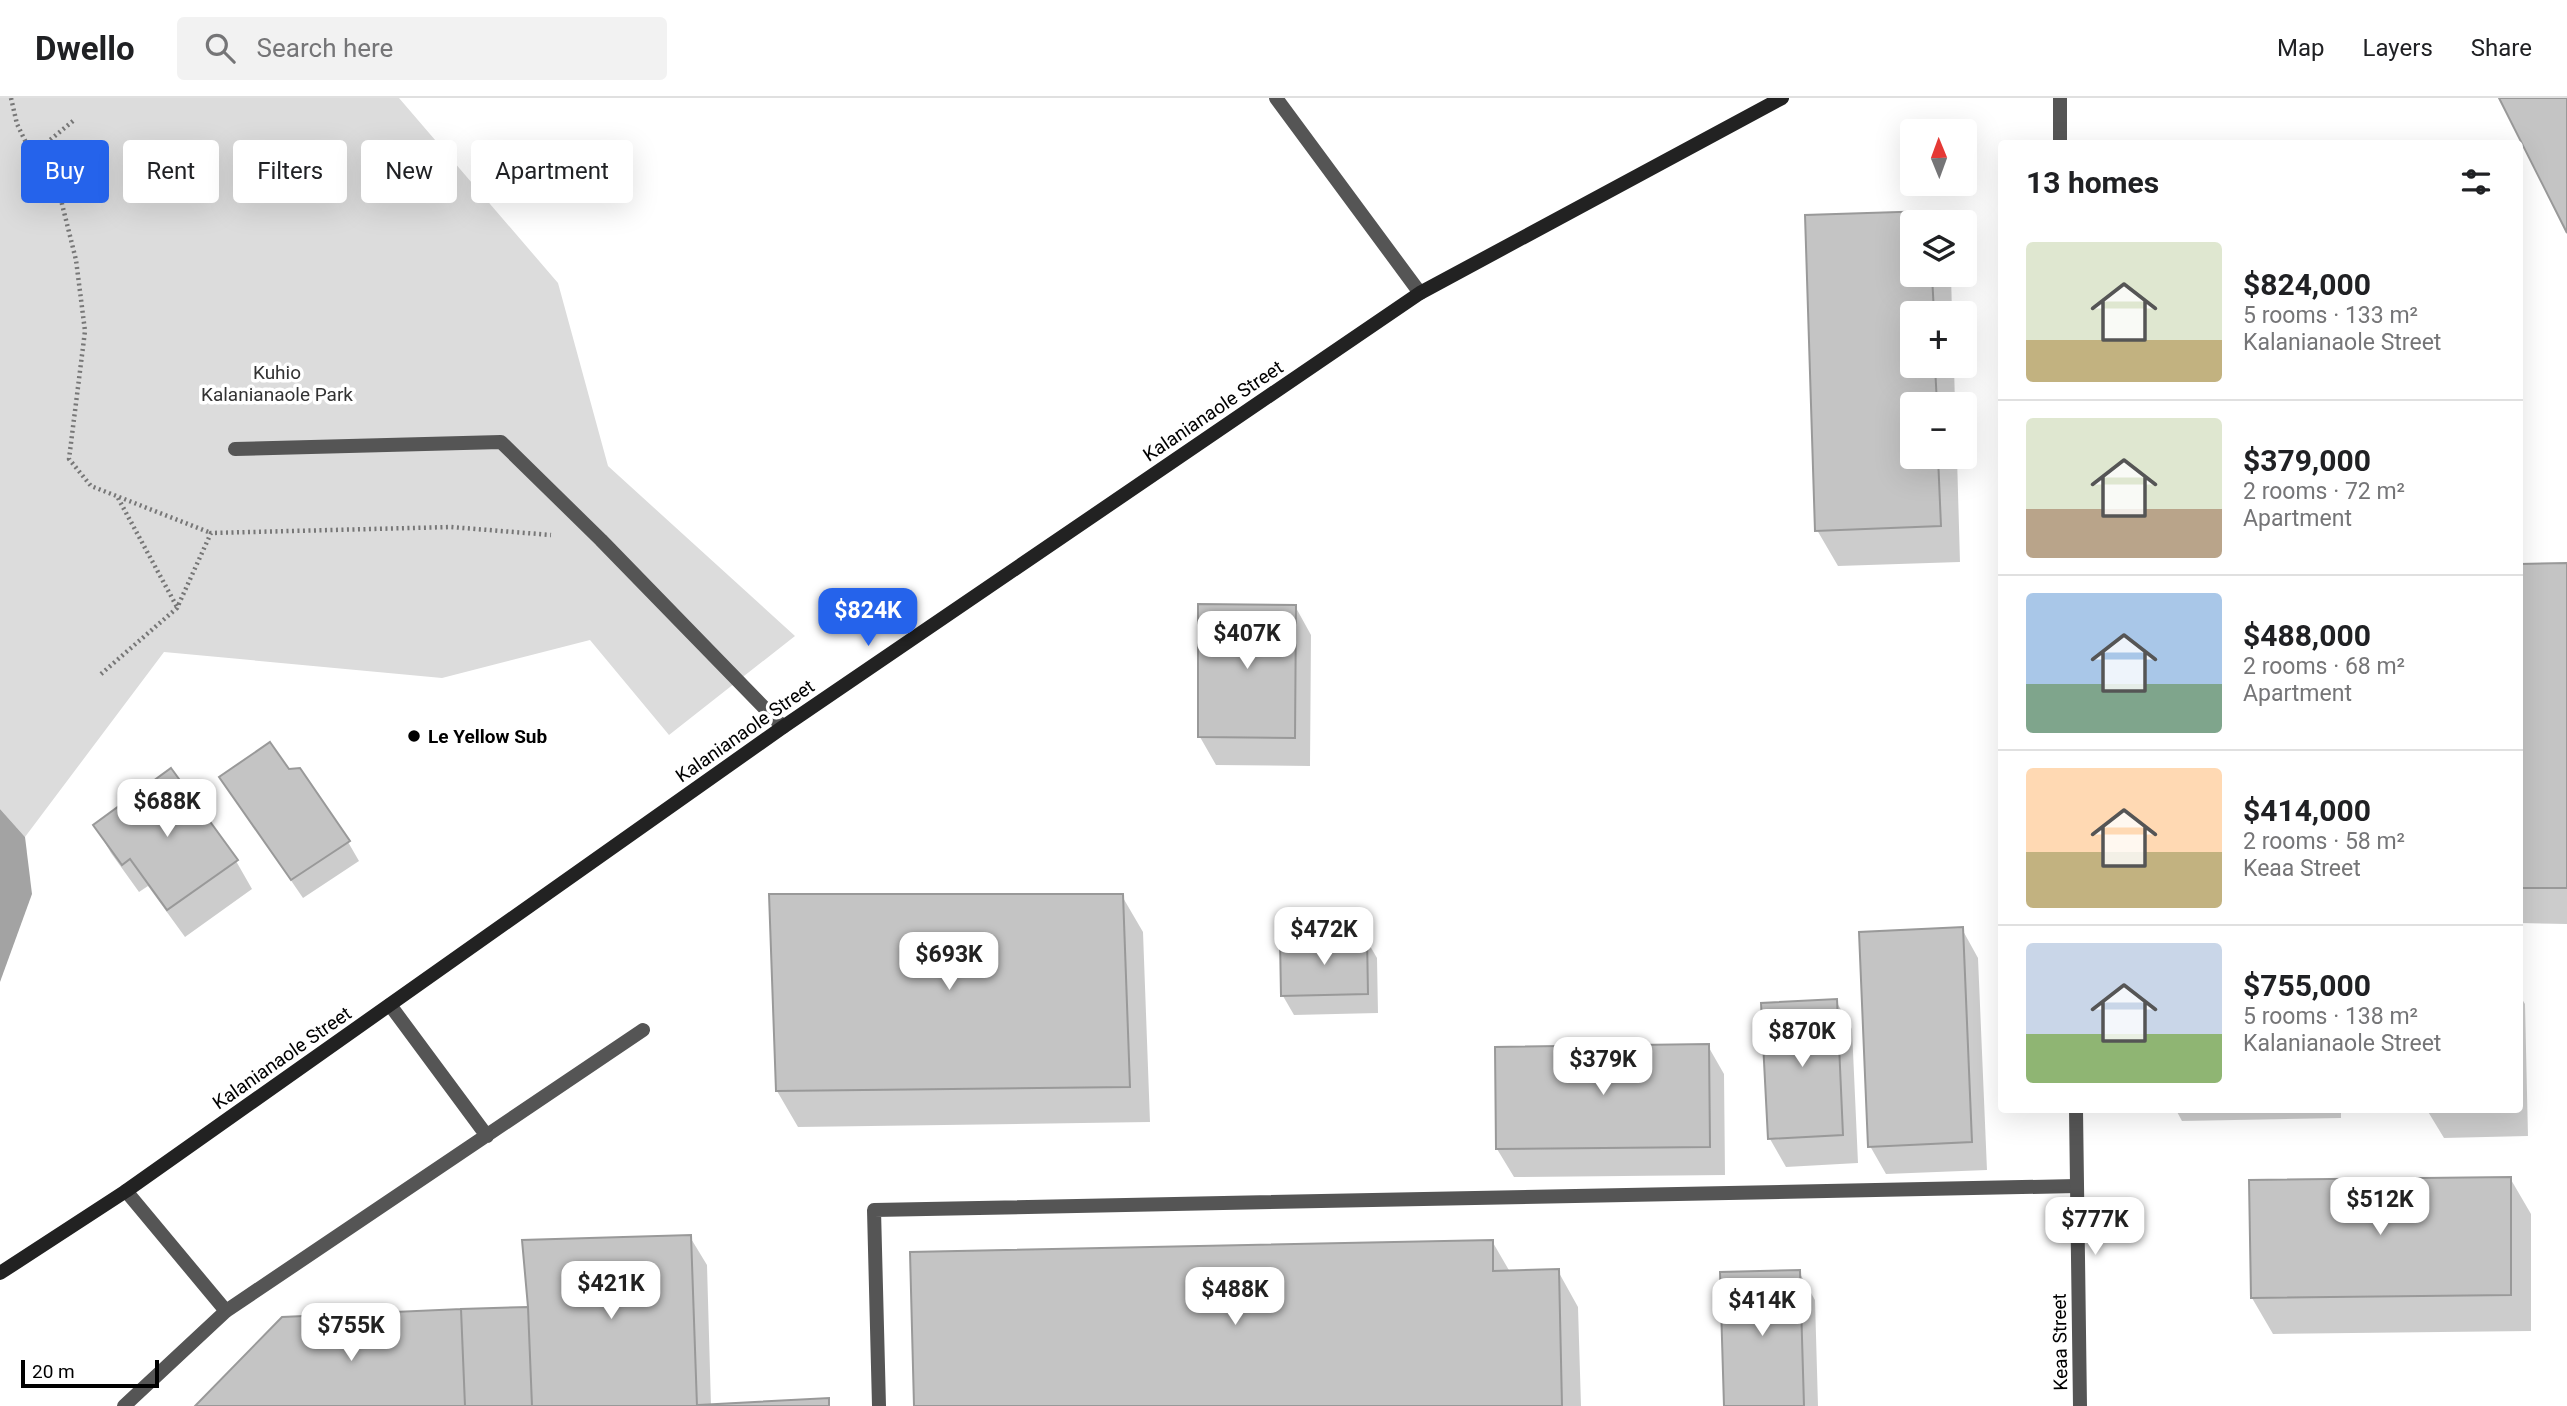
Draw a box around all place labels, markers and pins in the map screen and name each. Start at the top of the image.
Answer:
pin: $824K [819,588,917,648]
pin: $407K [1198,612,1296,671]
place label: Le Yellow Sub [428,725,547,748]
marker: Le Yellow Sub [406,728,422,744]
pin: $688K [118,780,216,839]
pin: $472K [1275,908,1373,967]
pin: $693K [900,932,998,992]
pin: $870K [1753,1010,1851,1069]
pin: $379K [1554,1038,1652,1097]
pin: $512K [2331,1178,2429,1237]
pin: $777K [2046,1198,2144,1257]
pin: $421K [562,1262,660,1321]
pin: $488K [1186,1268,1284,1327]
pin: $414K [1713,1278,1811,1338]
pin: $755K [302,1304,400,1363]

